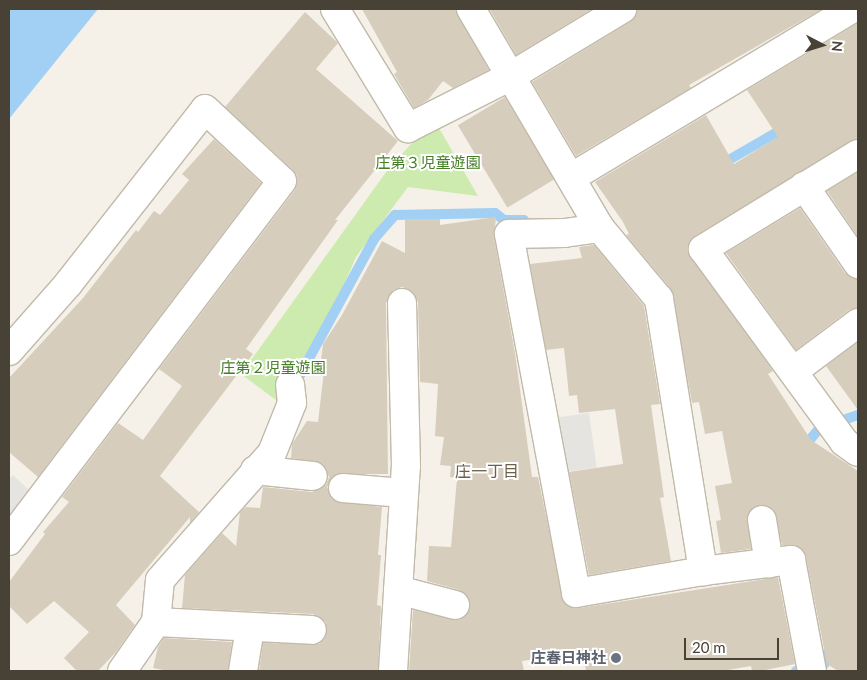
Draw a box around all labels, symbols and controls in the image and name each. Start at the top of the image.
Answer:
north arrow [797,20,847,70]
text: N [829,40,846,52]
park label: 庄第３児童遊園 [376,154,480,172]
park label: 庄第２児童遊園 [221,359,325,377]
district label: 庄一丁目 [455,461,519,481]
scale bar [687,628,782,660]
text: 20 m [692,638,726,656]
place label: 庄春日神社 [531,649,606,667]
marker: 庄春日神社 [610,652,622,664]

